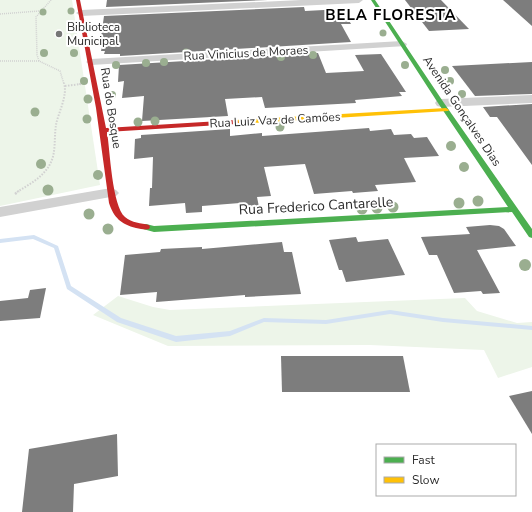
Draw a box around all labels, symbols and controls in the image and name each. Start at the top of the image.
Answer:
district label: BELA FLORESTA [325,5,457,25]
place label: Biblioteca Municipal [67,19,120,49]
marker: Biblioteca Municipal [54,29,64,39]
street label: Rua Vinicius de Moraes [183,42,309,64]
street label: Avenida Gonçalves Dias [419,53,505,169]
street label: Rua do Bosque [97,66,125,150]
street label: Rua Luiz Vaz de Camões [209,109,341,131]
street label: Rua Frederico Cantarelle [238,192,394,220]
legend [376,444,516,496]
text: Fast [412,452,435,468]
text: Slow [412,472,440,488]

